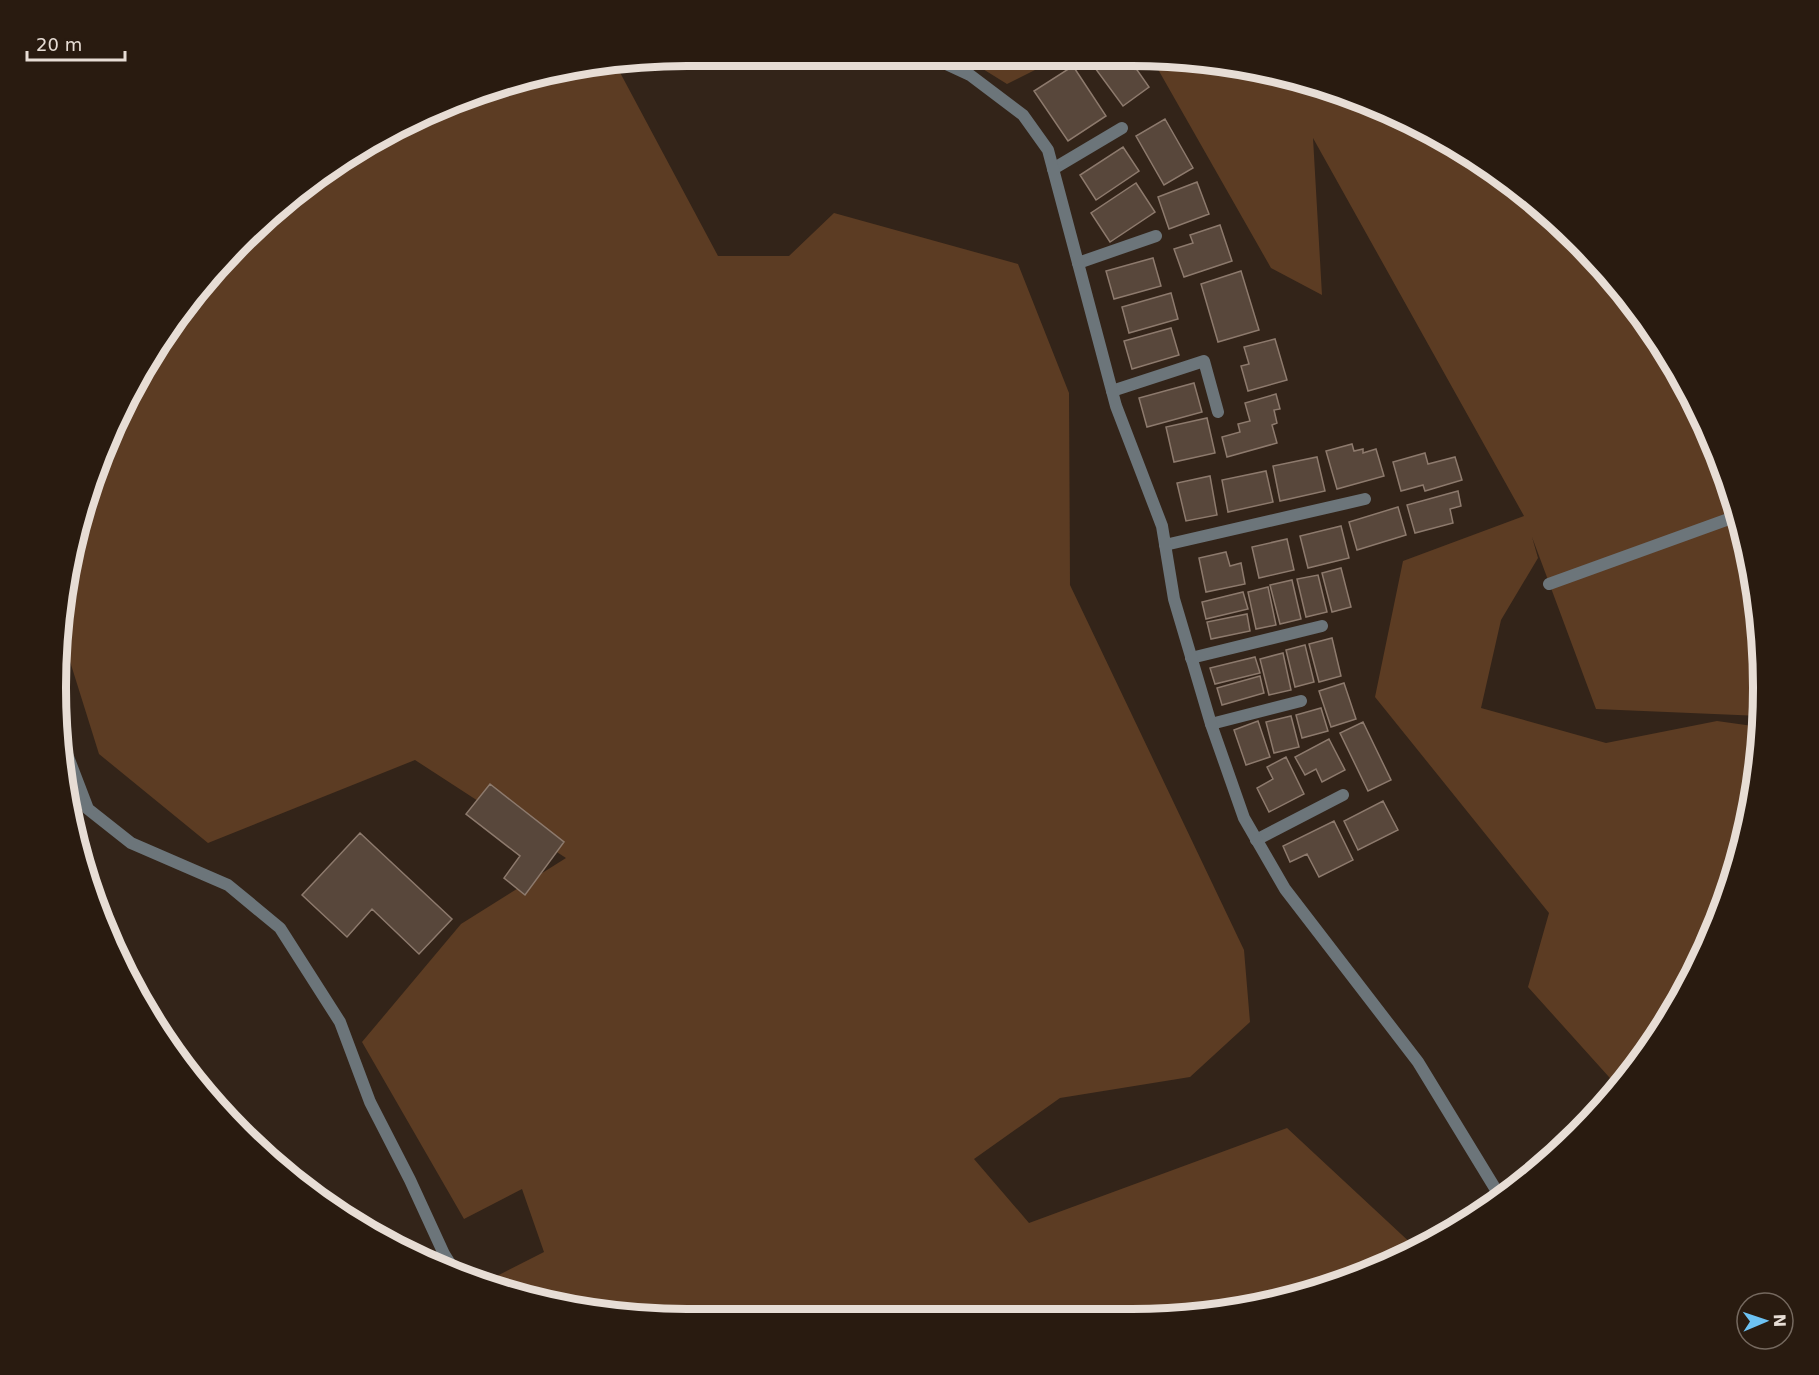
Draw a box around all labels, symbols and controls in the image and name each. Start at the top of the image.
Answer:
scale bar [27,24,124,62]
text: 20 m [36,34,82,55]
north arrow [1735,1291,1795,1351]
text: N [1770,1313,1789,1328]

